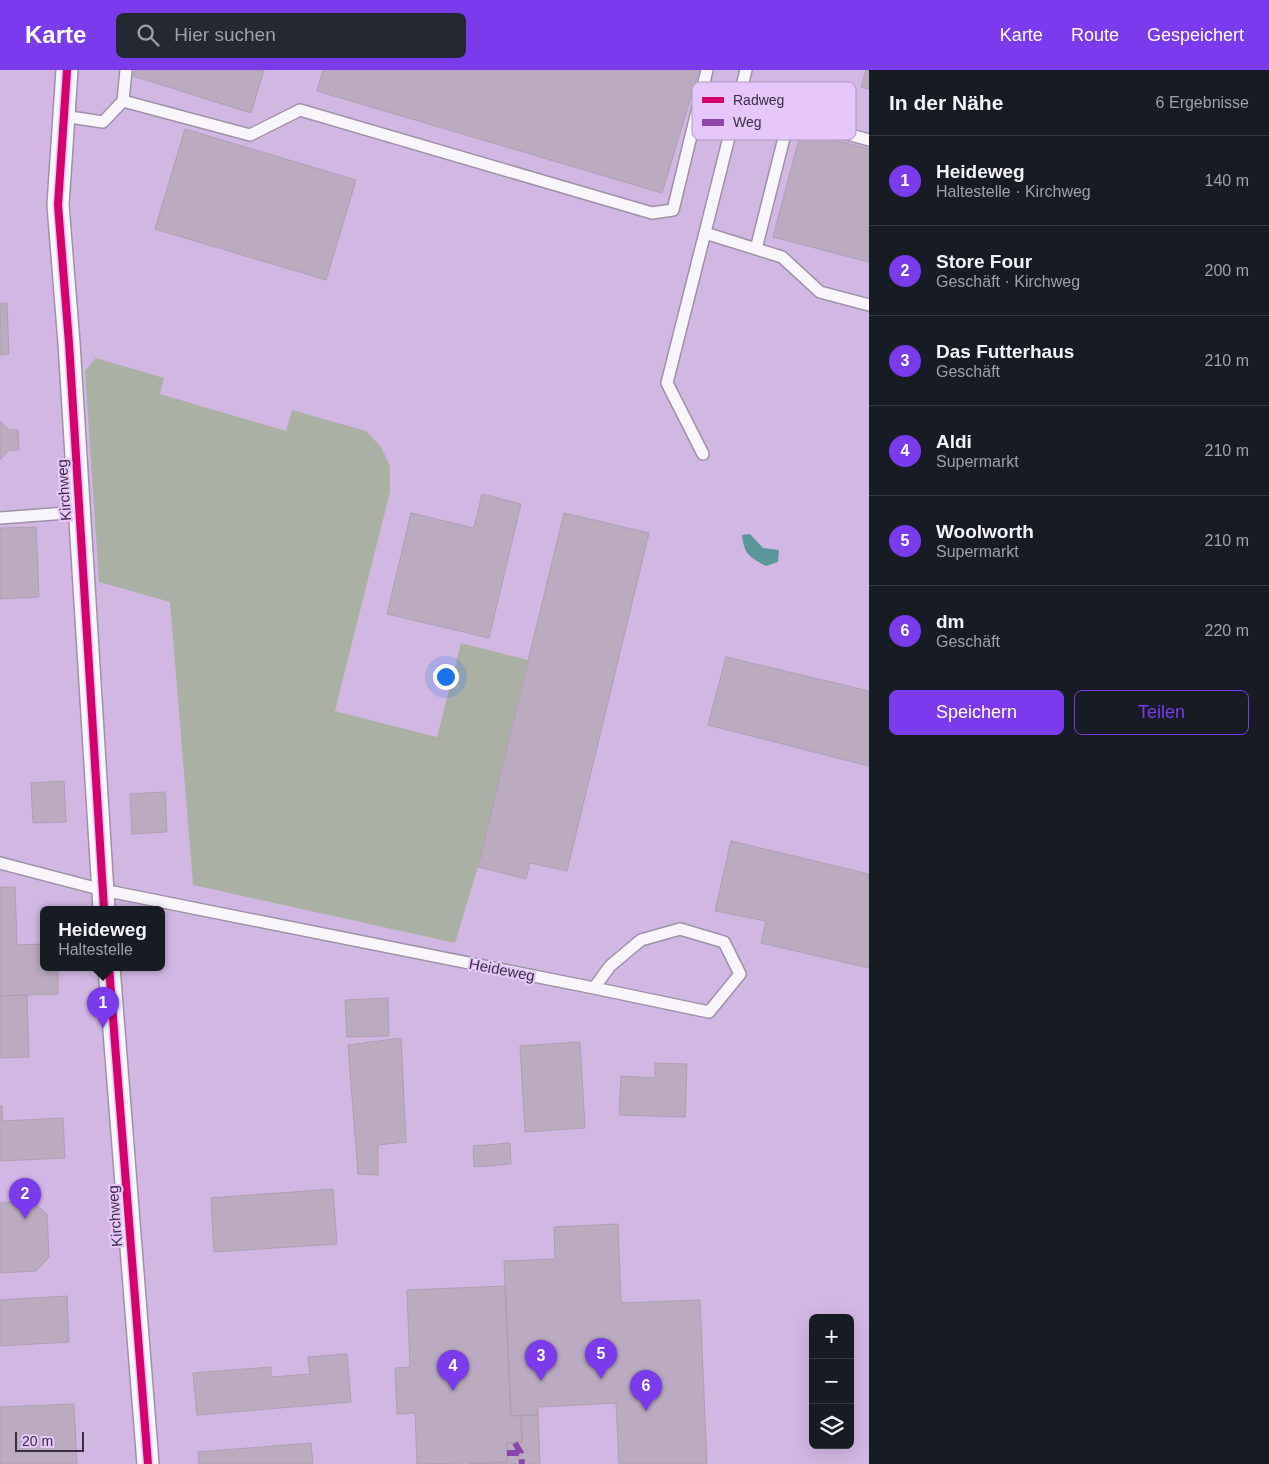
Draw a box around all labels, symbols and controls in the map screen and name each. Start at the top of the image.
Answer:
search box [116,13,466,58]
text: Karte [25,21,86,48]
icon: search [134,21,162,49]
text: Hier suchen [174,24,276,45]
text: Karte [1000,25,1043,45]
text: Route [1071,25,1119,45]
text: Gespeichert [1147,25,1244,45]
legend [692,82,856,140]
text: In der Nähe [889,91,1003,114]
text: Radweg [733,92,784,108]
text: 6 Ergebnisse [1156,94,1249,111]
text: Weg [733,114,762,130]
text: Heideweg [936,161,1025,182]
text: 1 [901,172,909,189]
text: 140 m [1205,172,1249,189]
text: Haltestelle · Kirchweg [936,183,1091,200]
text: Store Four [936,251,1032,272]
text: 2 [901,262,909,279]
text: 200 m [1205,262,1249,279]
text: Geschäft · Kirchweg [936,273,1080,290]
text: Das Futterhaus [936,341,1074,362]
text: 3 [901,352,909,369]
text: 210 m [1205,352,1249,369]
text: Geschäft [936,363,1000,380]
text: Aldi [936,431,972,452]
text: 4 [901,442,909,459]
text: 210 m [1205,442,1249,459]
text: Supermarkt [936,453,1019,470]
street label: Kirchweg [53,459,74,521]
text: Woolworth [936,521,1034,542]
text: 5 [901,532,909,549]
text: 210 m [1205,532,1249,549]
text: Supermarkt [936,543,1019,560]
text: dm [936,611,965,632]
text: 6 [901,622,909,639]
text: 220 m [1205,622,1249,639]
text: Geschäft [936,633,1000,650]
your location [433,664,459,690]
button: Speichern [889,690,1064,735]
button: Teilen [1074,690,1249,735]
popup [40,906,165,971]
text: Heideweg [58,919,147,940]
text: Haltestelle [58,941,133,958]
street label: Heideweg [468,955,536,984]
pin: 1 [87,987,119,1028]
pin: 2 [9,1178,41,1219]
street label: Kirchweg [104,1185,125,1247]
map controls [809,1314,854,1449]
button: + [809,1314,854,1359]
pin: 5 [585,1338,617,1379]
pin: 3 [525,1340,557,1381]
pin: 4 [437,1350,469,1391]
button: − [809,1359,854,1404]
pin: 6 [630,1370,662,1411]
button: layers [809,1404,854,1449]
scale bar [15,1429,84,1452]
text: 20 m [22,1433,53,1449]

